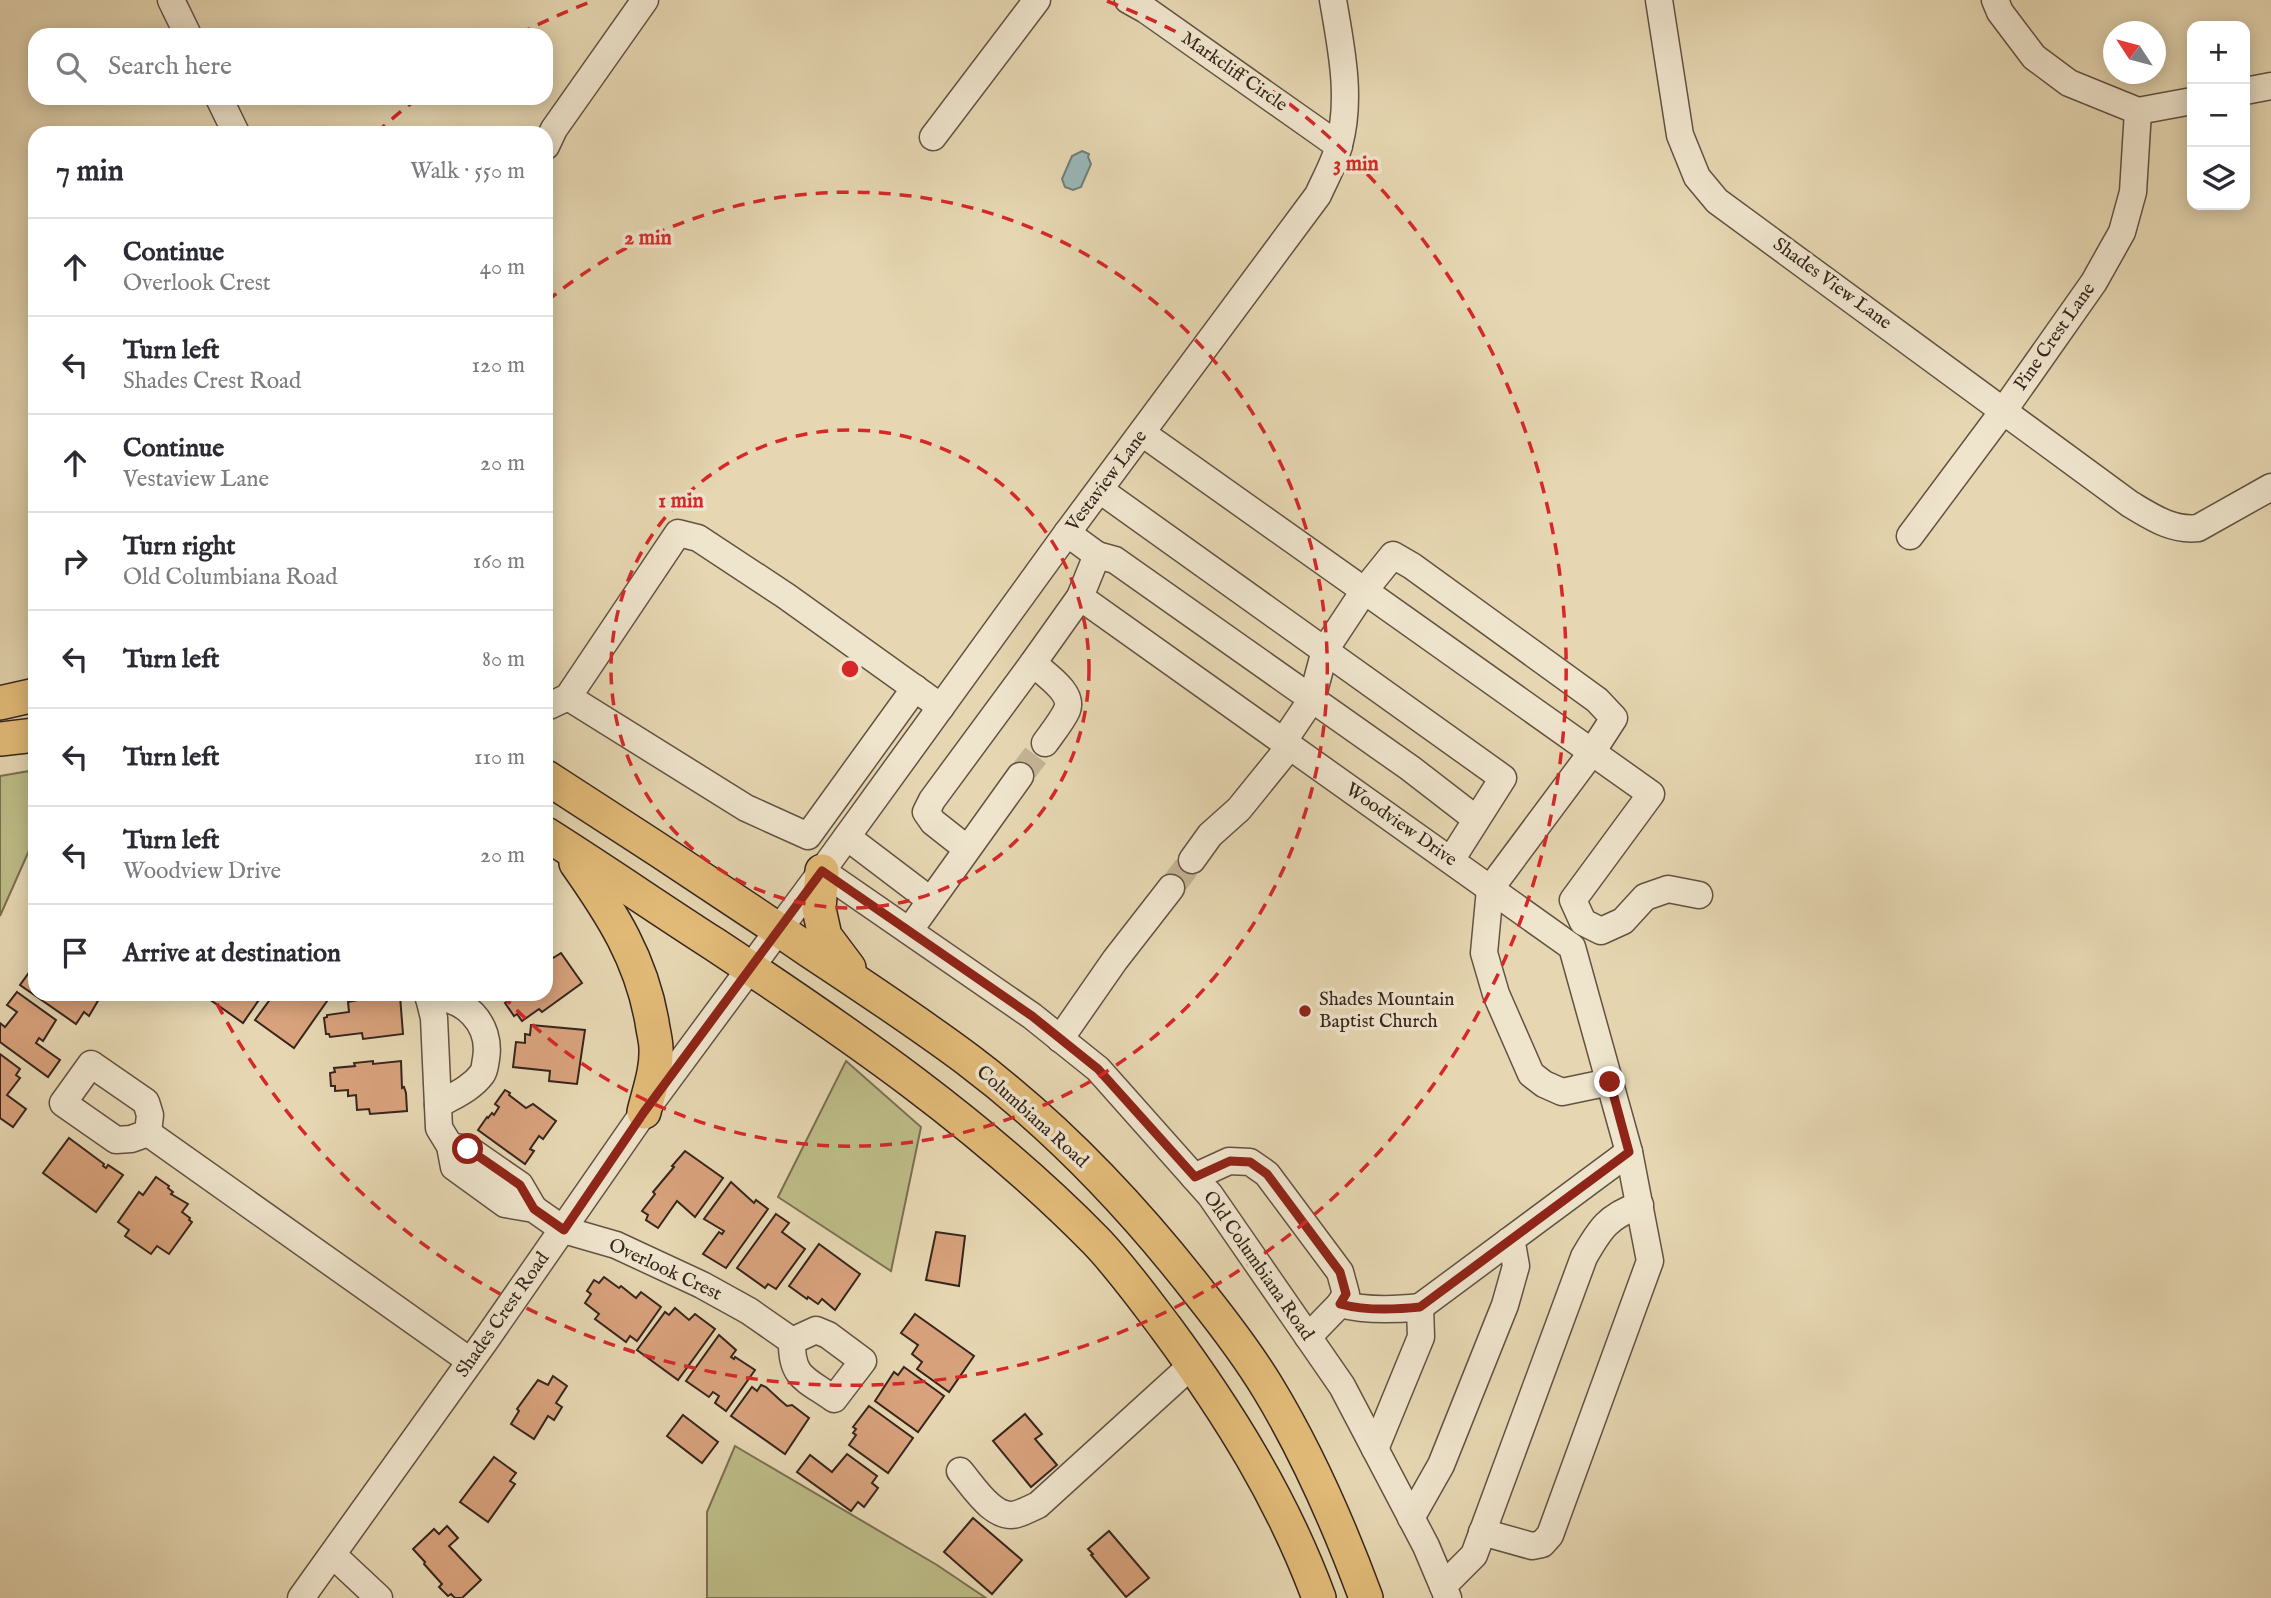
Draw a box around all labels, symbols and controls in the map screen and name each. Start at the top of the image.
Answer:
north arrow [2103,21,2166,84]
map controls [2187,21,2250,210]
button: + [2187,21,2250,84]
street label: Markcliff Circle [1176,26,1292,118]
search box [28,28,553,105]
icon: search [52,48,90,86]
text: Search here [108,50,232,83]
button: − [2187,84,2250,147]
button: layers [2187,147,2250,210]
text: 3 min [1333,151,1379,178]
text: 7 min [56,153,124,191]
text: Walk · 550 m [410,157,525,186]
text: 2 min [624,225,672,252]
street label: Shades View Lane [1768,233,1896,335]
text: Continue [123,236,224,269]
icon: ahead [56,248,94,286]
text: 40 m [480,253,525,282]
text: Overlook Crest [123,269,271,298]
street label: Pine Crest Lane [2009,278,2101,396]
text: Turn left [123,334,220,367]
icon: left [56,346,94,384]
text: 120 m [472,351,525,380]
text: Shades Crest Road [123,367,301,396]
street label: Vestaview Lane [1060,425,1153,537]
text: Continue [123,432,224,465]
icon: ahead [56,444,94,482]
text: 20 m [480,449,525,478]
text: Vestaview Lane [123,465,269,494]
text: 1 min [658,488,704,515]
text: Turn right [123,530,236,563]
icon: right [56,542,94,580]
text: 160 m [473,547,525,576]
text: Old Columbiana Road [123,563,338,592]
icon: left [56,640,94,678]
text: Turn left [123,643,220,676]
text: 80 m [482,645,525,674]
centre of rings [838,657,862,681]
icon: left [56,738,94,776]
text: Turn left [123,741,220,774]
text: 110 m [474,743,525,772]
street label: Woodview Drive [1341,778,1462,872]
text: Turn left [123,824,220,857]
icon: left [56,836,94,874]
text: 20 m [480,841,525,870]
text: Woodview Drive [123,857,281,886]
icon: arrive [56,934,94,972]
text: Arrive at destination [123,937,341,970]
place label: Shades Mountain Baptist Church [1319,988,1454,1034]
marker: Shades Mountain Baptist Church [1297,1003,1313,1019]
street label: Columbiana Road [971,1061,1093,1174]
route end [1594,1066,1625,1097]
route start [452,1133,483,1164]
street label: Old Columbiana Road [1197,1187,1319,1346]
street label: Overlook Crest [605,1233,726,1307]
street label: Shades Crest Road [451,1247,556,1382]

